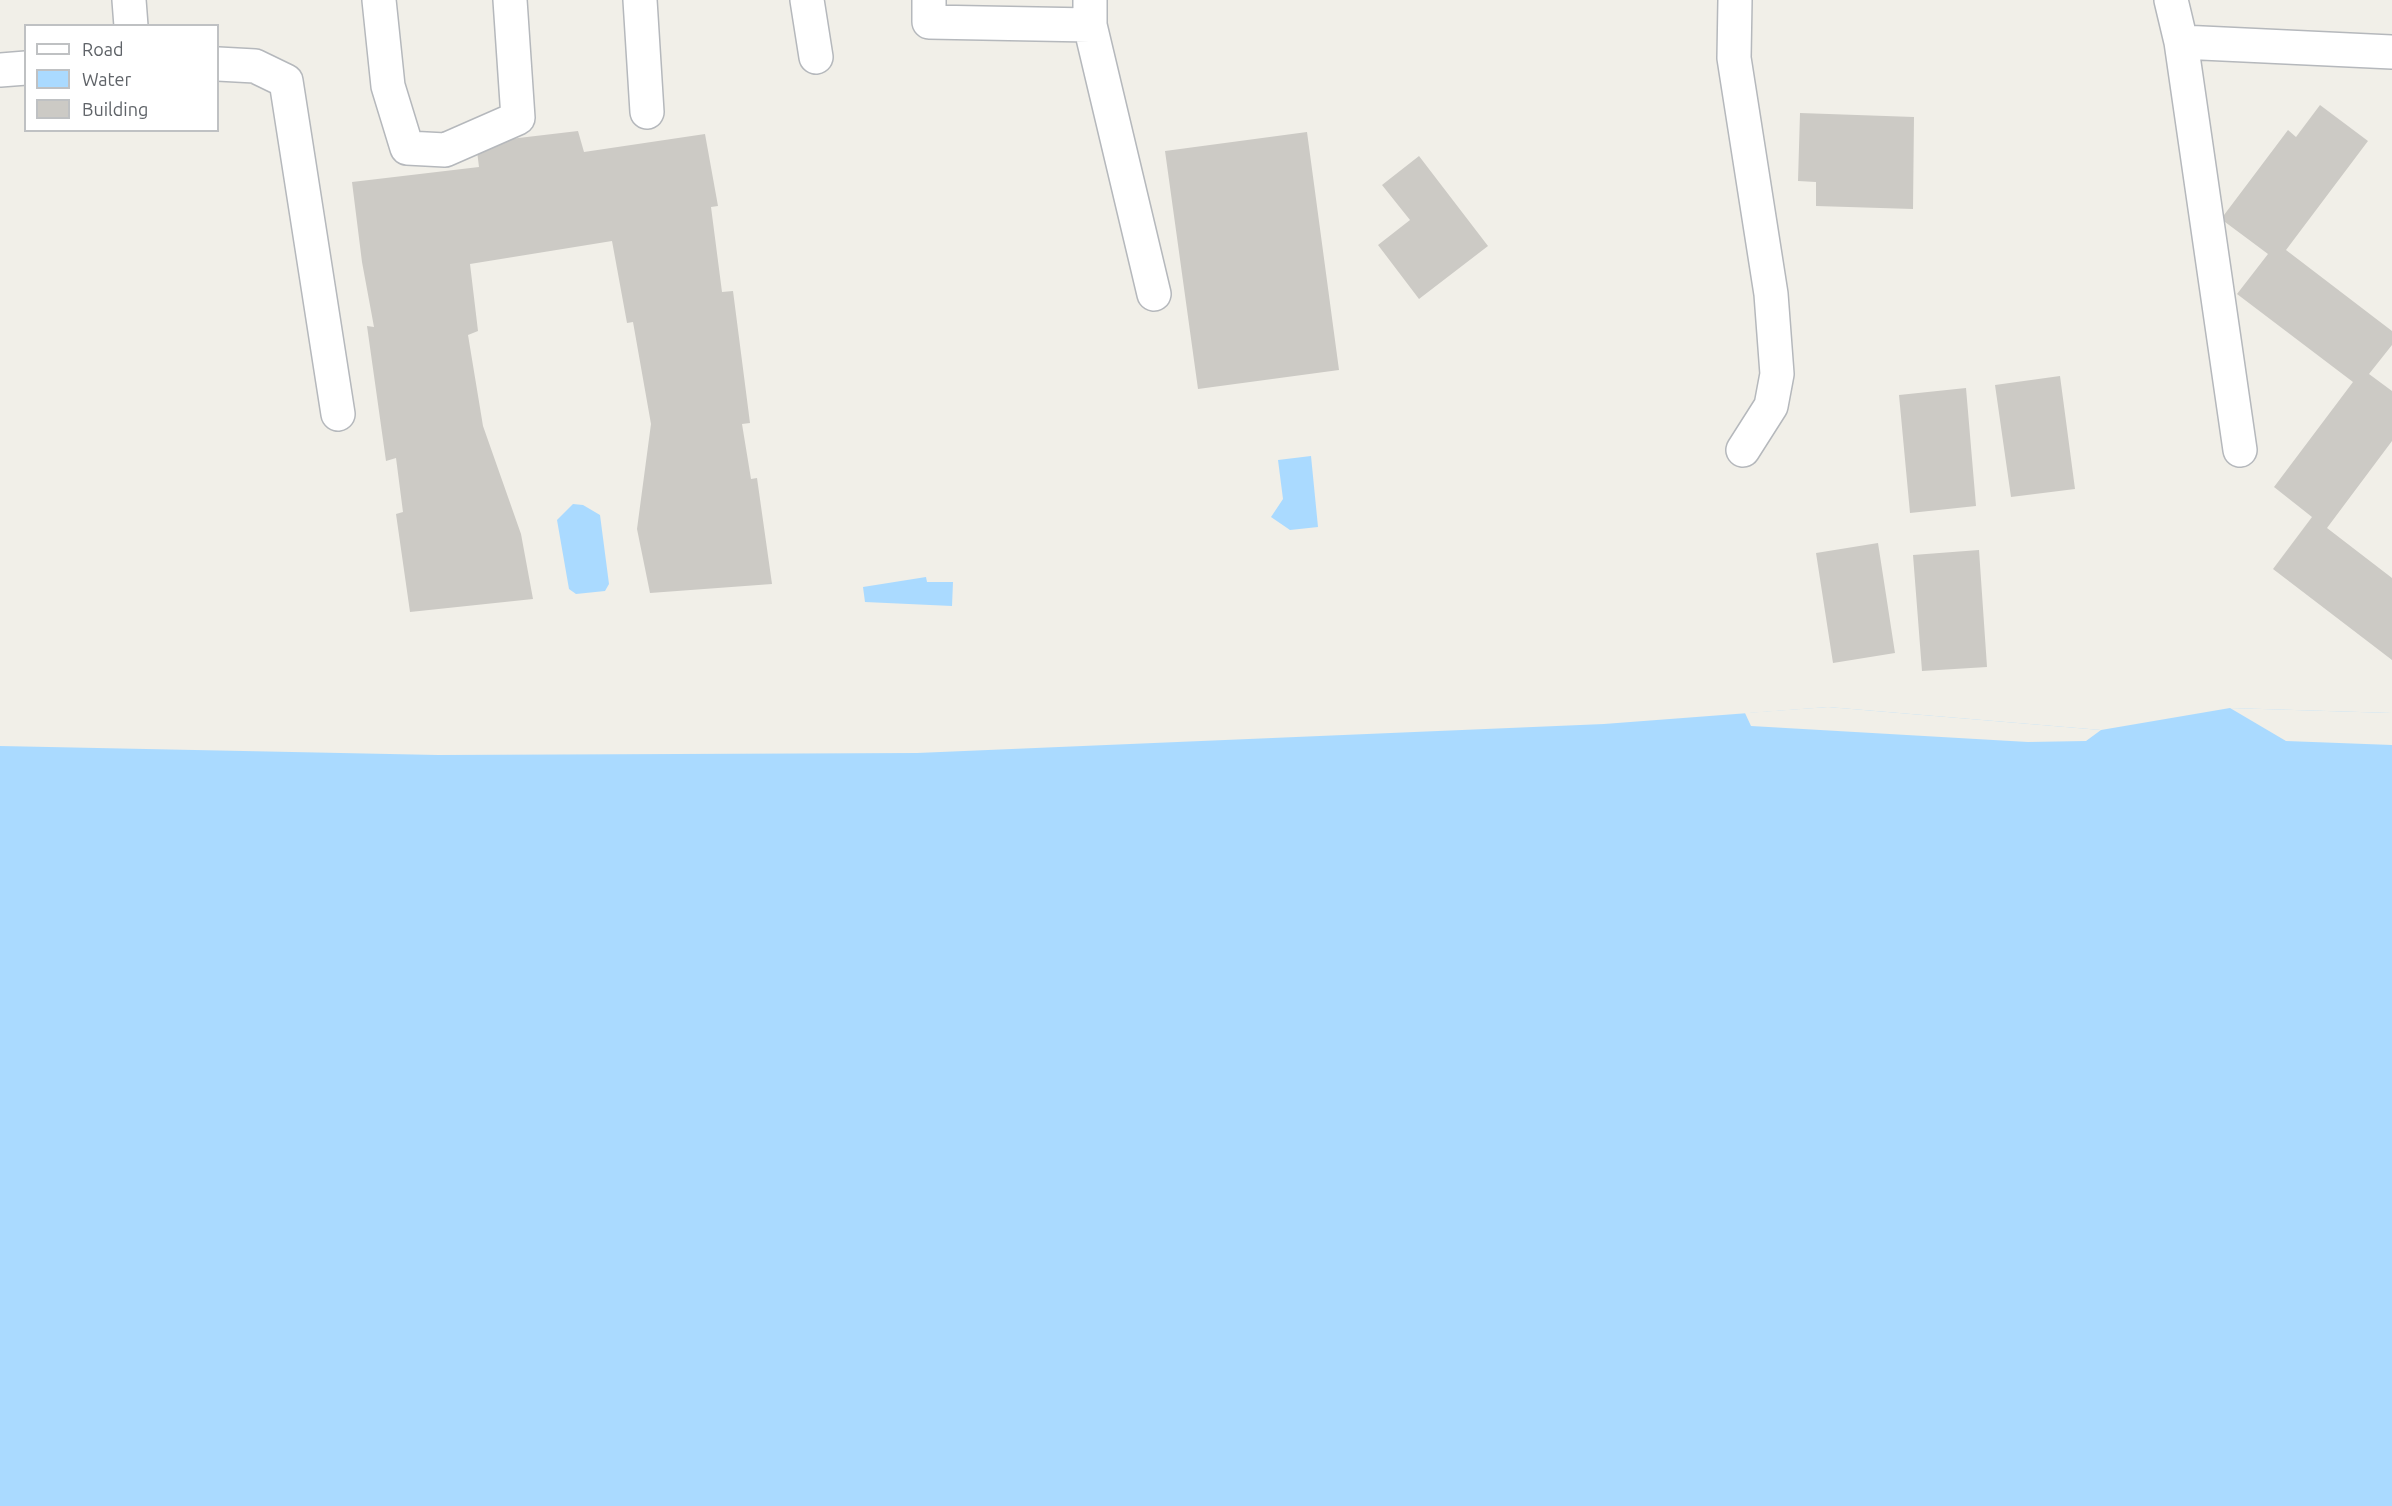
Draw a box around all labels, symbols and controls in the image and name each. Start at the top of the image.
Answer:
legend [24,24,219,132]
text: Road [82,39,124,59]
text: Water [82,69,131,89]
text: Building [82,99,148,119]

